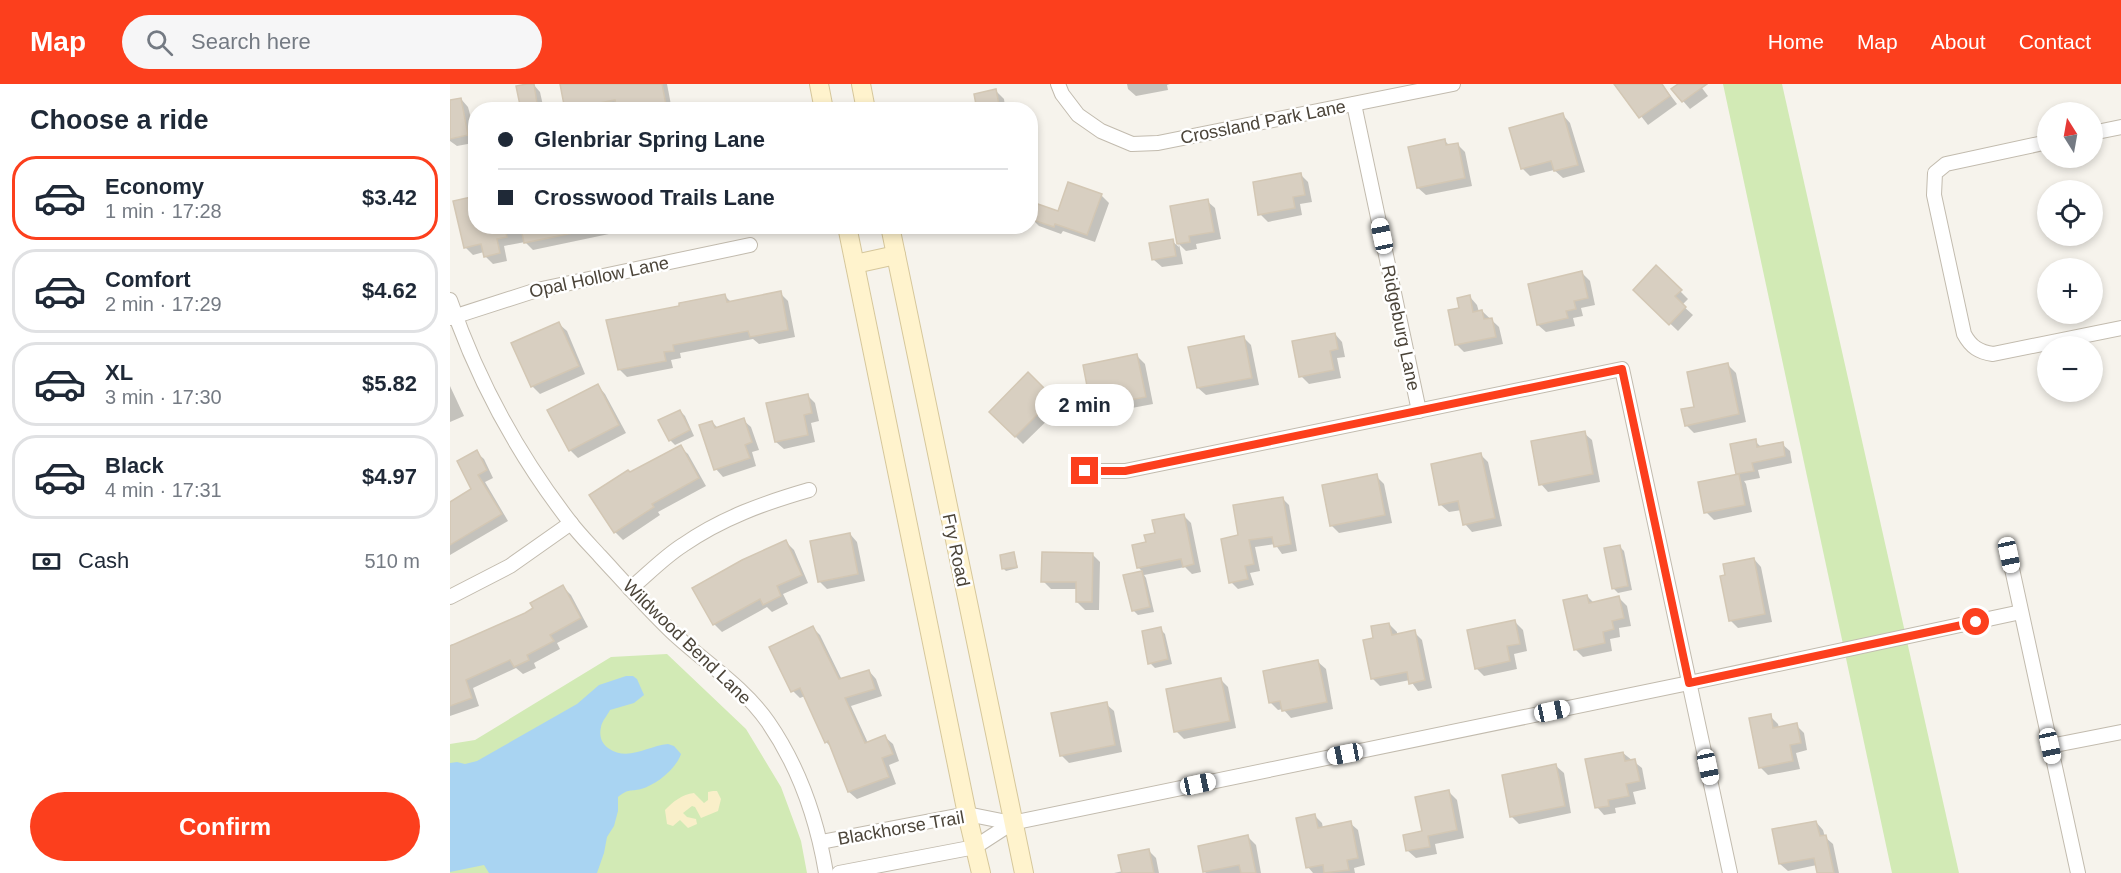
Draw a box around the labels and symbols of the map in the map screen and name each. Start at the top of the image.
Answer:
street label: Crossland Park Lane [1179,96,1347,148]
north arrow [2037,102,2103,168]
car [1369,217,1395,255]
street label: Opal Hollow Lane [527,252,671,302]
street label: Ridgeburg Lane [1378,263,1424,393]
callout: 2 min [1036,384,1134,426]
route end [1071,457,1098,484]
street label: Fry Road [939,512,973,588]
car [1996,536,2022,574]
street label: Wildwood Bend Lane [619,576,755,708]
route start [1962,608,1989,635]
car [1533,698,1571,724]
car [2037,727,2063,765]
car [1326,742,1364,766]
car [1695,748,1721,786]
car [1179,771,1217,797]
street label: Blackhorse Trail [836,807,966,849]

